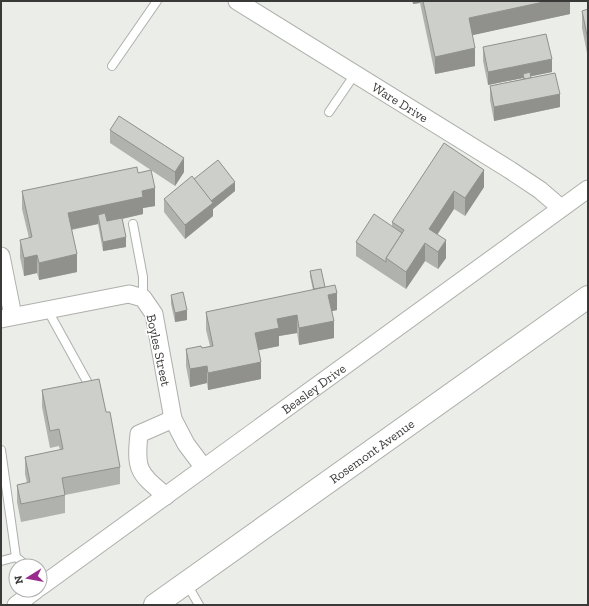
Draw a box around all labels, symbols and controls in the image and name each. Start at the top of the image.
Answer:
street label: Ware Drive [369,80,431,125]
street label: Boyles Street [144,313,173,388]
street label: Beasley Drive [279,361,349,417]
street label: Rosemont Avenue [327,416,417,486]
north arrow [8,558,48,598]
text: N [11,574,26,585]

